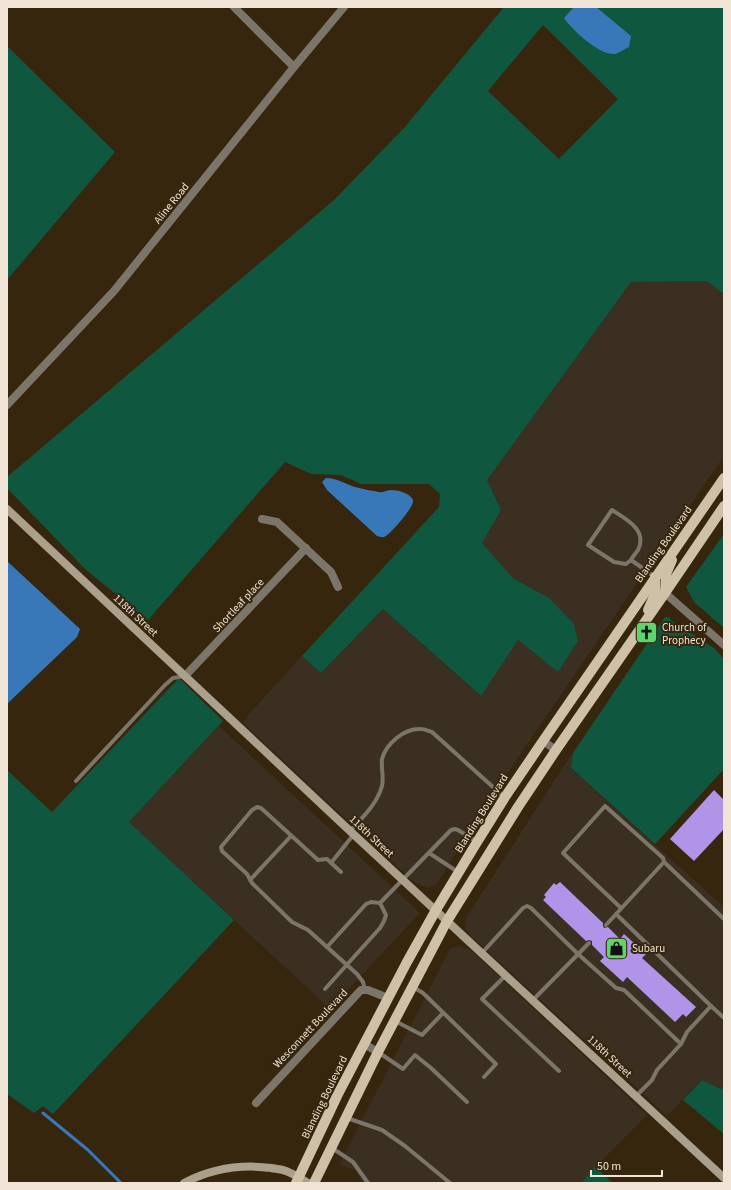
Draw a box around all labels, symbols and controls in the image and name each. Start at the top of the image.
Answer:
street label: Aline Road [150,180,193,227]
street label: Blanding Boulevard [631,503,695,586]
street label: Shortleaf place [209,575,268,636]
street label: 118th Street [110,591,161,640]
church icon: Church of Prophecy [633,620,659,646]
place label: Church of Prophecy [662,620,707,648]
street label: Blanding Boulevard [451,771,512,856]
street label: 118th Street [346,812,397,861]
shop icon: Subaru [604,935,630,961]
place label: Subaru [632,941,665,956]
street label: Wesconnett Boulevard [270,985,351,1071]
street label: 118th Street [584,1032,635,1081]
street label: Blanding Boulevard [298,1053,351,1141]
scale bar [591,1152,662,1178]
text: 50 m [597,1158,621,1175]

